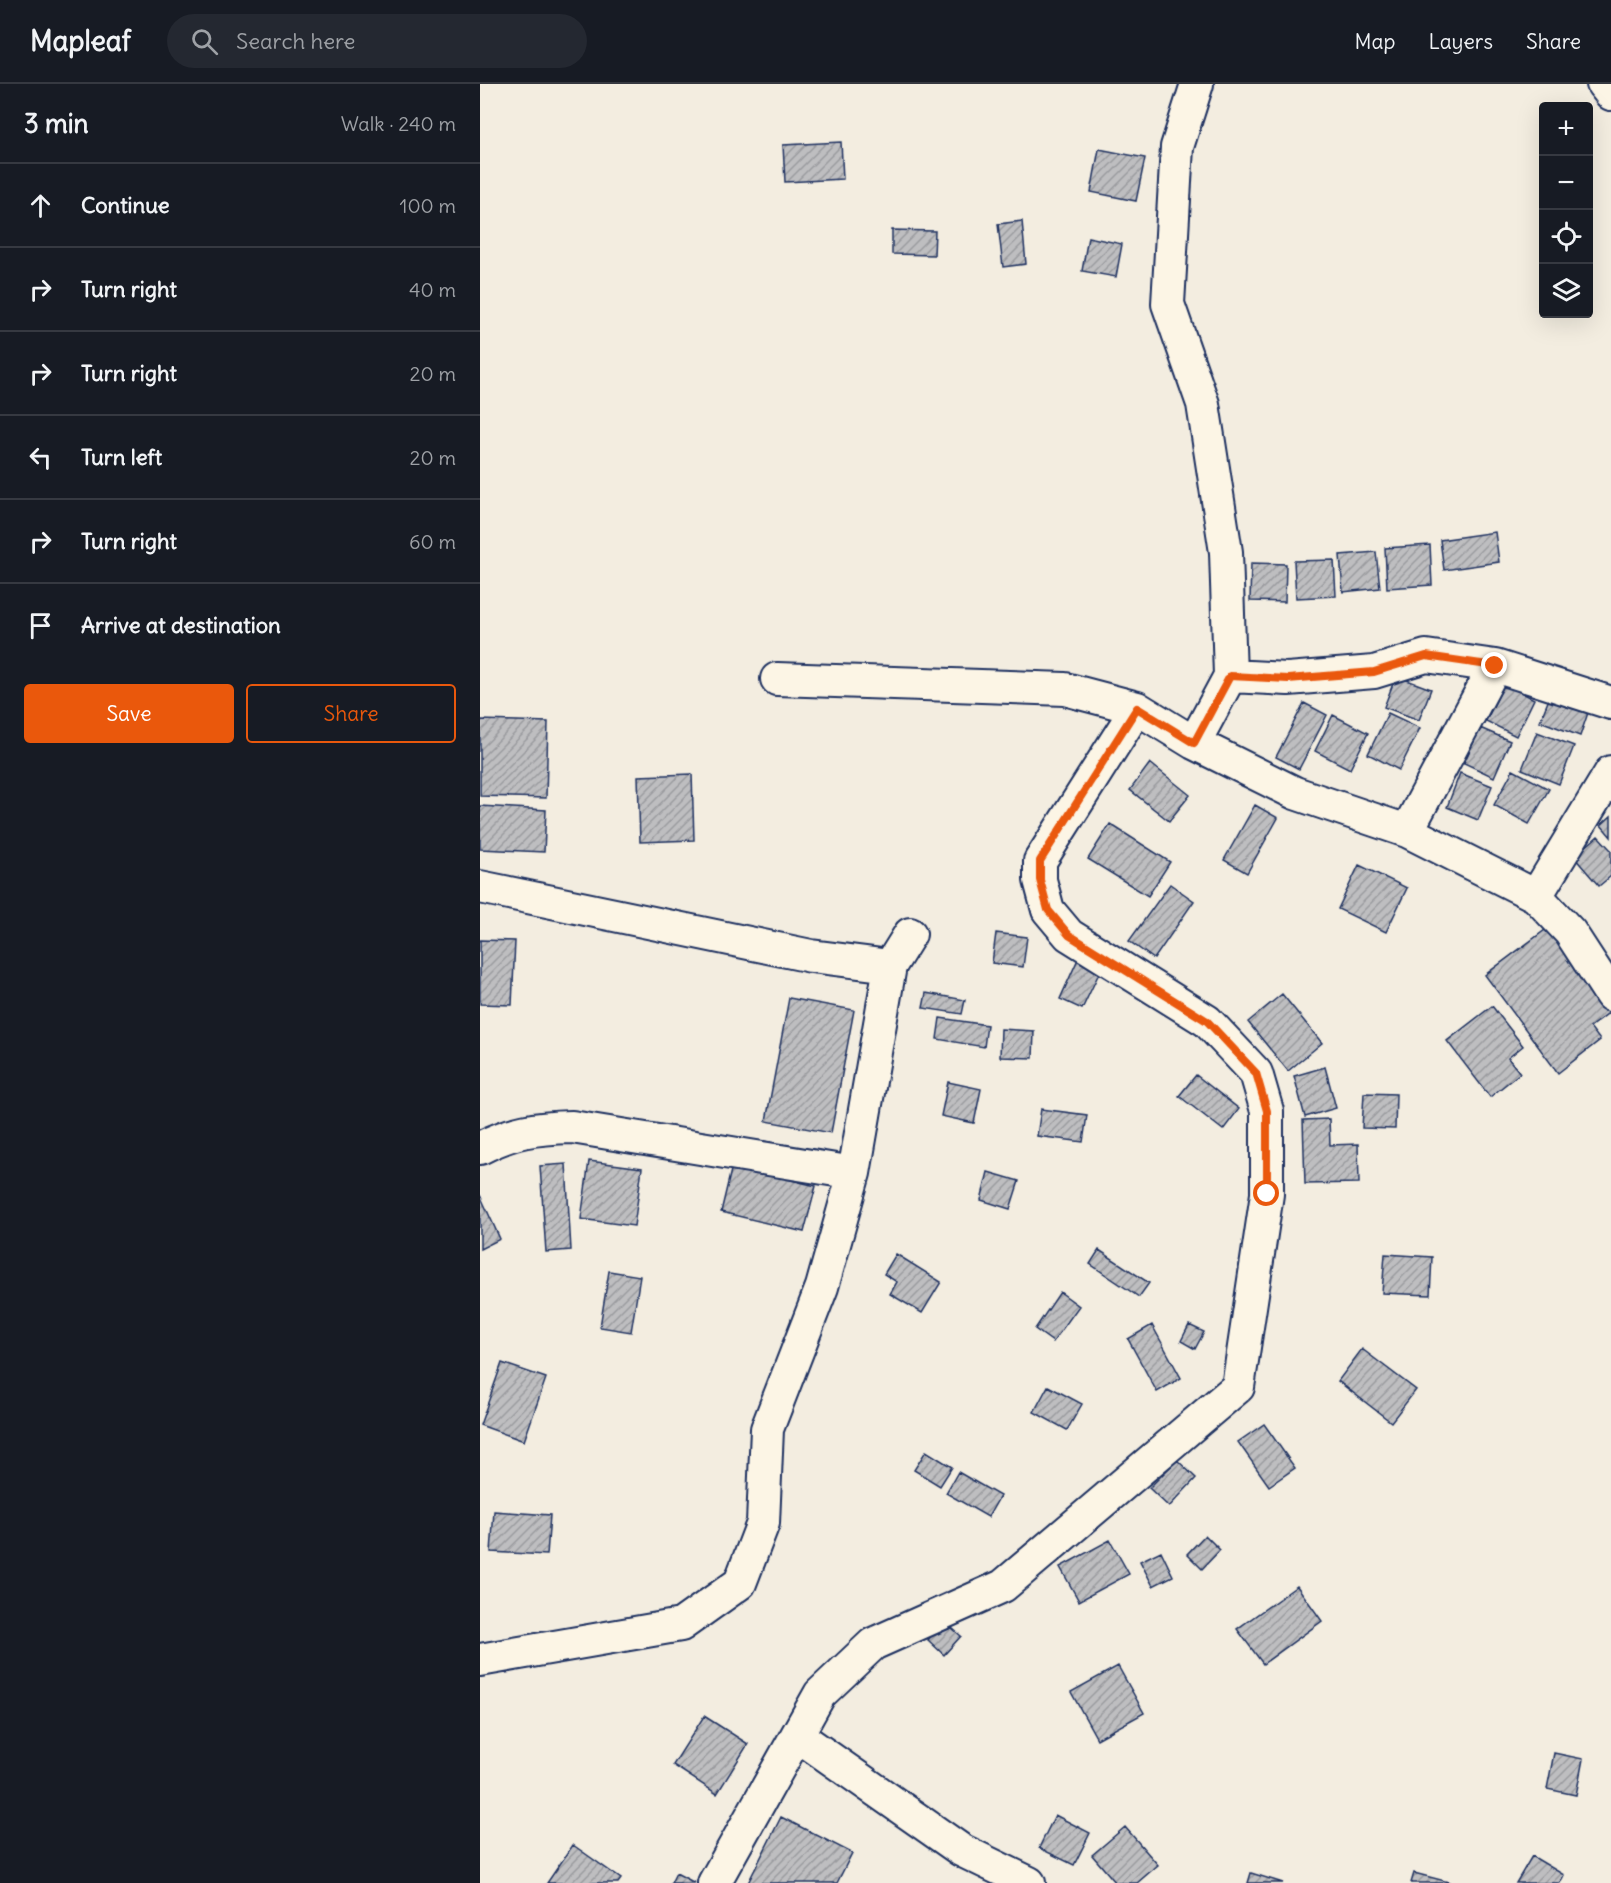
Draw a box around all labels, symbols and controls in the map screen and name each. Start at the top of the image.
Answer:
search box [167,14,587,68]
text: Mapleaf [30,23,131,59]
icon: search [188,25,221,58]
text: Search here [236,27,355,55]
text: Map [1355,28,1395,55]
text: Layers [1428,28,1493,55]
text: Share [1526,28,1581,55]
map controls [1539,102,1593,318]
button: + [1539,102,1593,156]
text: 3 min [24,107,89,140]
text: Walk · 240 m [341,111,456,136]
button: − [1539,156,1593,210]
icon: ahead [24,189,57,222]
text: Continue [81,191,170,219]
text: 100 m [399,193,456,218]
button: locate [1539,210,1593,264]
button: layers [1539,264,1593,318]
icon: right [24,273,57,306]
text: Turn right [81,275,177,303]
text: 40 m [409,277,456,302]
icon: right [24,357,57,390]
text: Turn right [81,359,177,387]
text: 20 m [410,361,456,386]
icon: left [24,441,57,474]
text: Turn left [81,443,162,471]
text: 20 m [410,445,456,470]
icon: right [24,525,57,558]
text: Turn right [81,527,177,555]
text: 60 m [409,529,456,554]
icon: arrive [24,609,57,642]
text: Arrive at destination [81,611,281,639]
route end [1481,652,1507,678]
button: Save [24,684,234,743]
button: Share [246,684,456,743]
route start [1253,1180,1279,1206]

